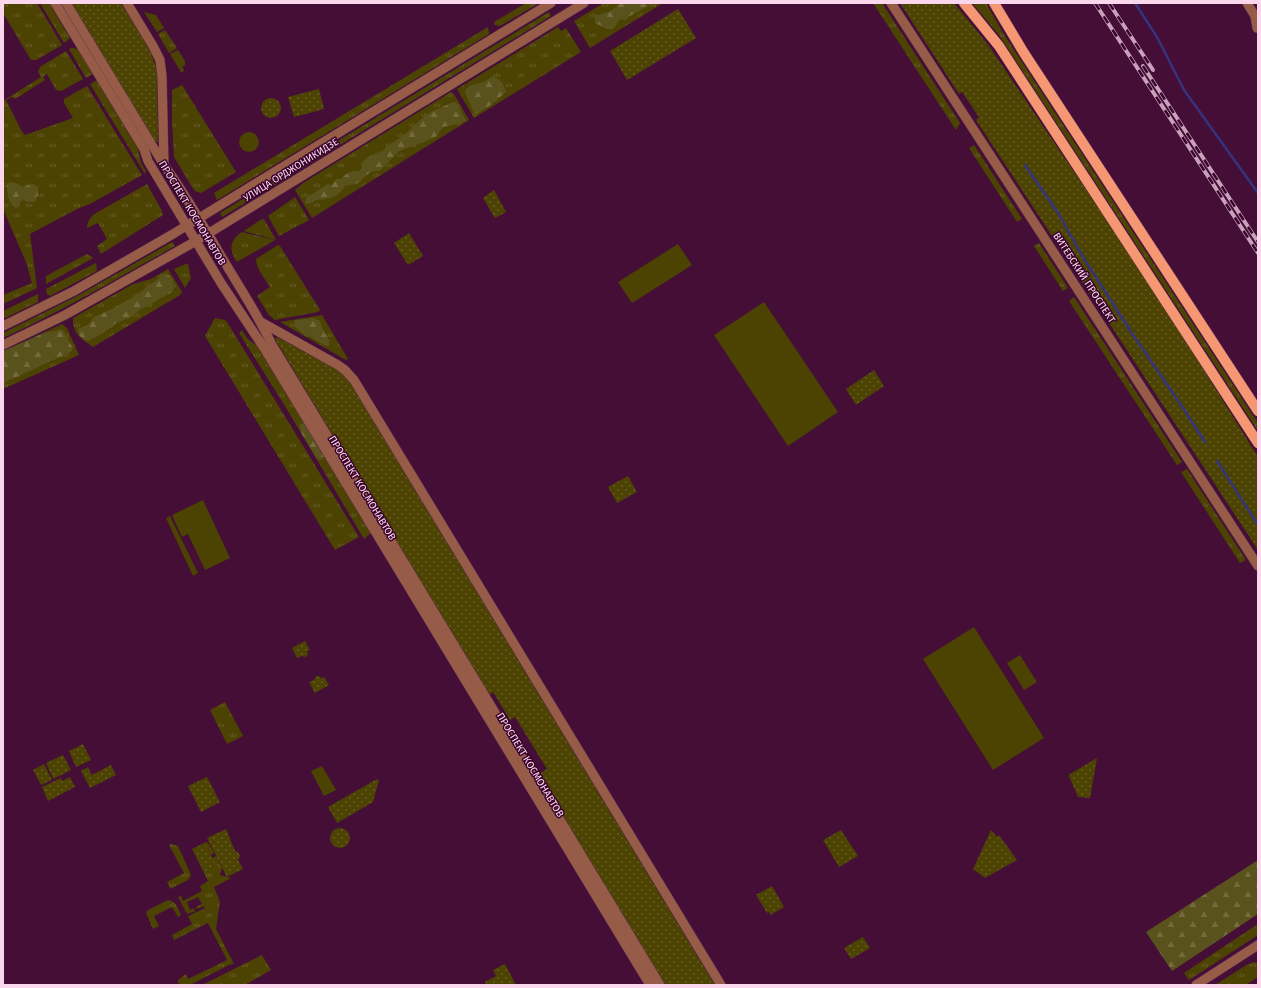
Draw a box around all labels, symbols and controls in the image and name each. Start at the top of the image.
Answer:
street label: УЛИЦА ОРДЖОНИКИДЗЕ [241,136,341,204]
street label: ПРОСПЕКТ КОСМОНАВТОВ [156,158,228,268]
street label: ВИТЕБСКИЙ ПРОСПЕКТ [1050,230,1119,326]
street label: ПРОСПЕКТ КОСМОНАВТОВ [326,433,398,543]
street label: ПРОСПЕКТ КОСМОНАВТОВ [494,710,566,820]

